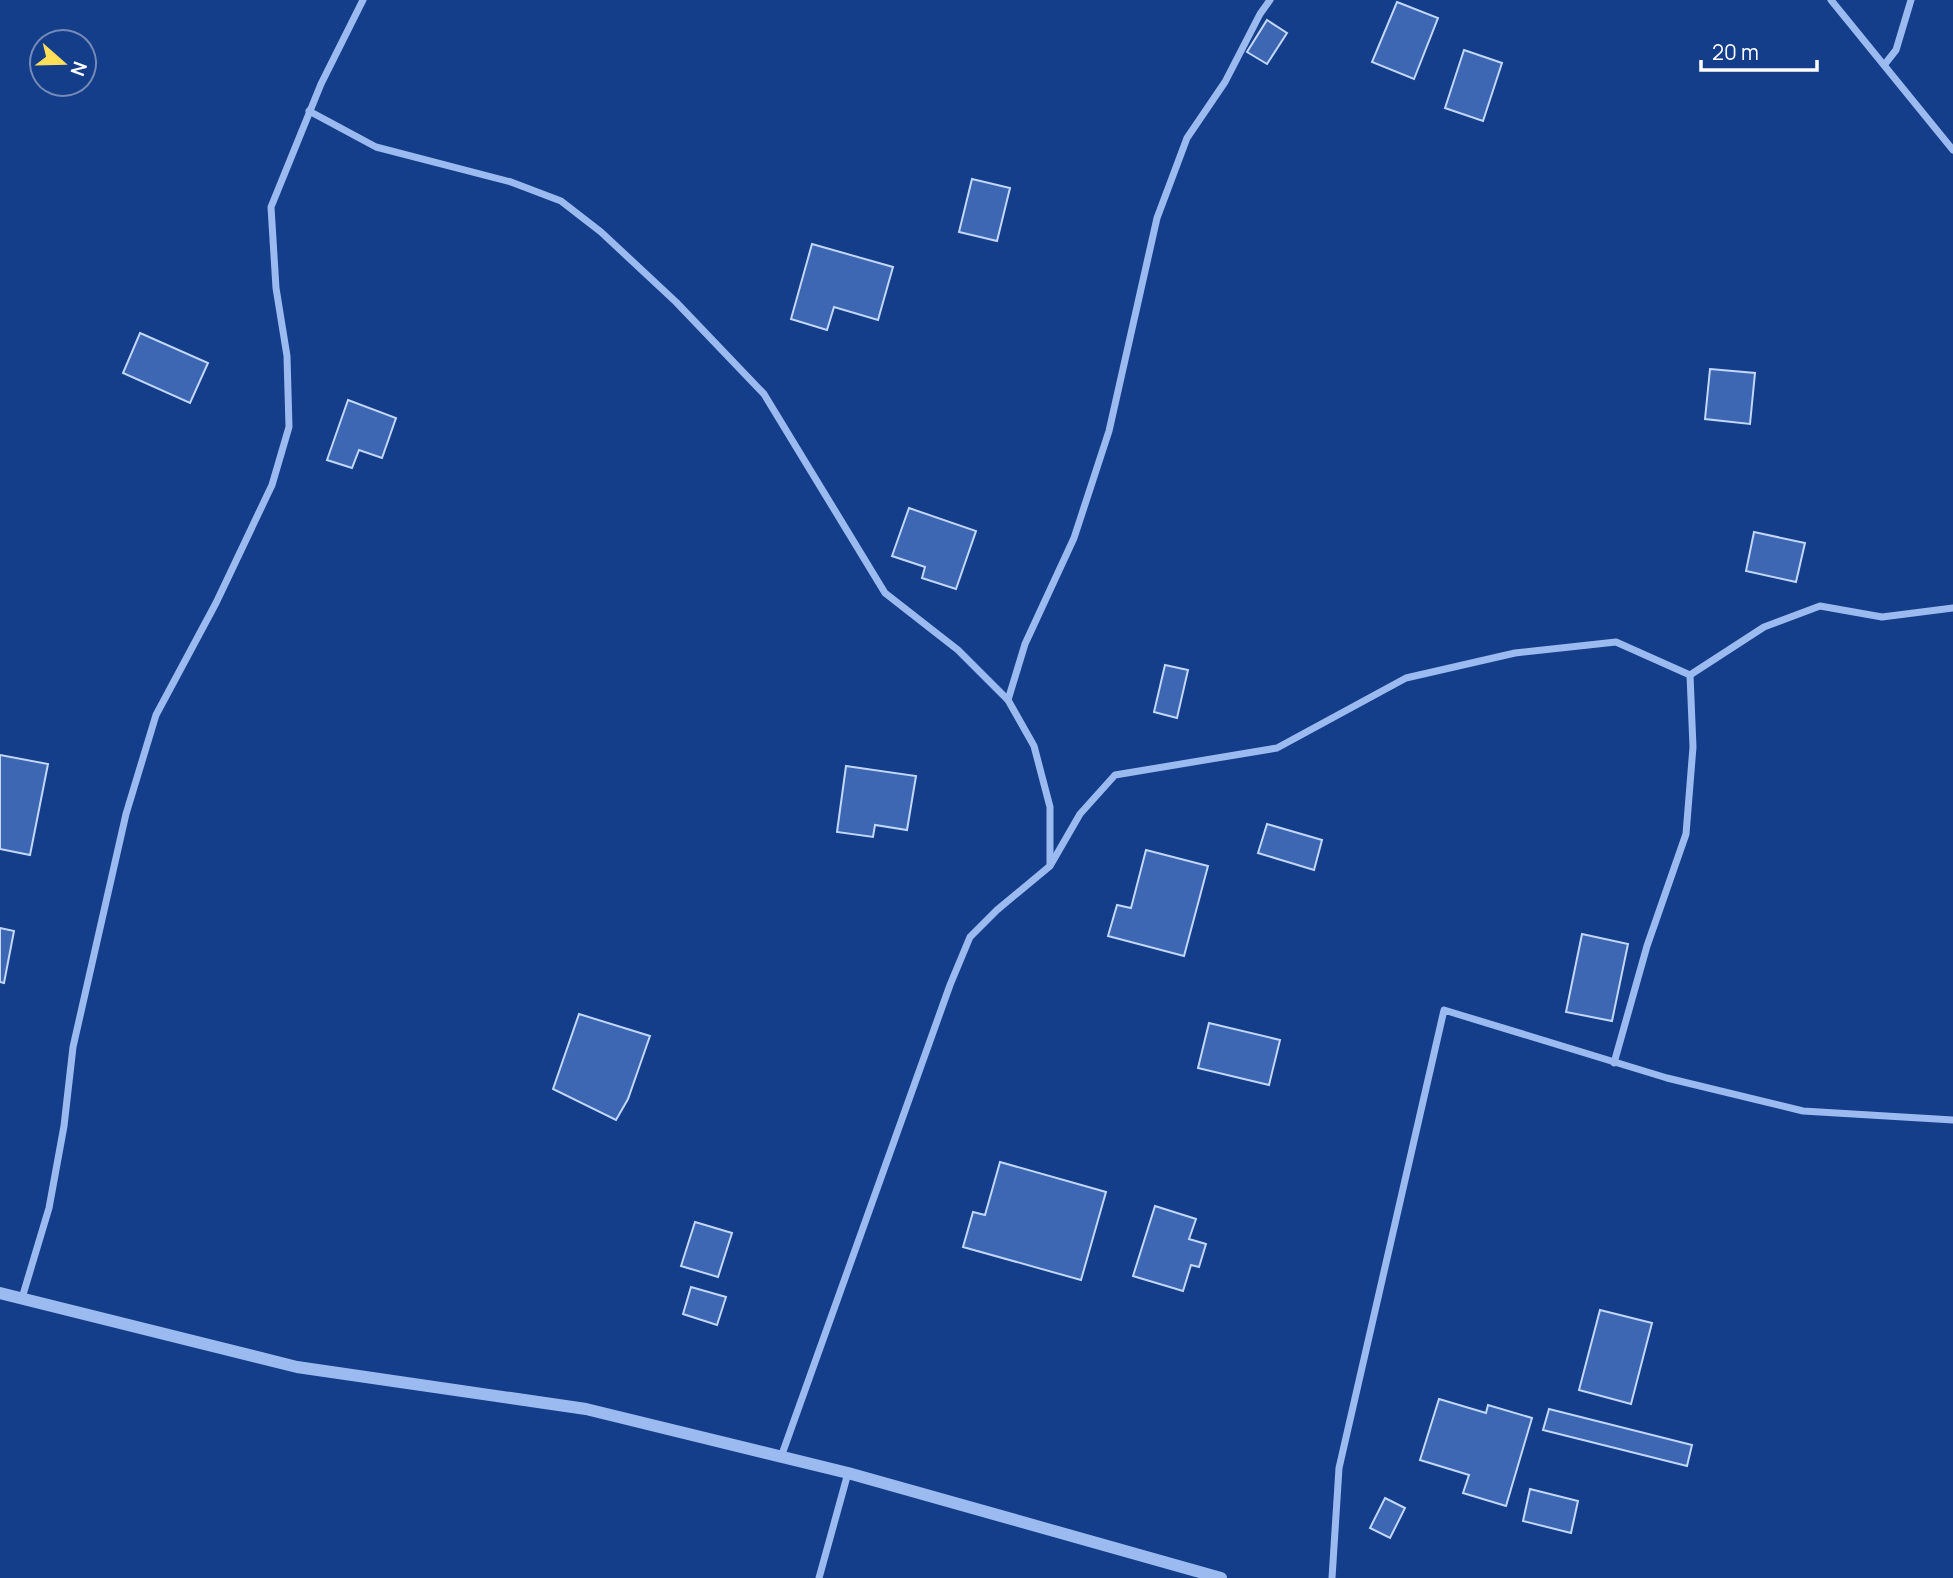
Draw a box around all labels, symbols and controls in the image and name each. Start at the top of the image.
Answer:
north arrow [28,28,98,98]
scale bar [1701,28,1816,72]
text: 20 m [1712,38,1759,66]
text: N [64,58,94,80]

